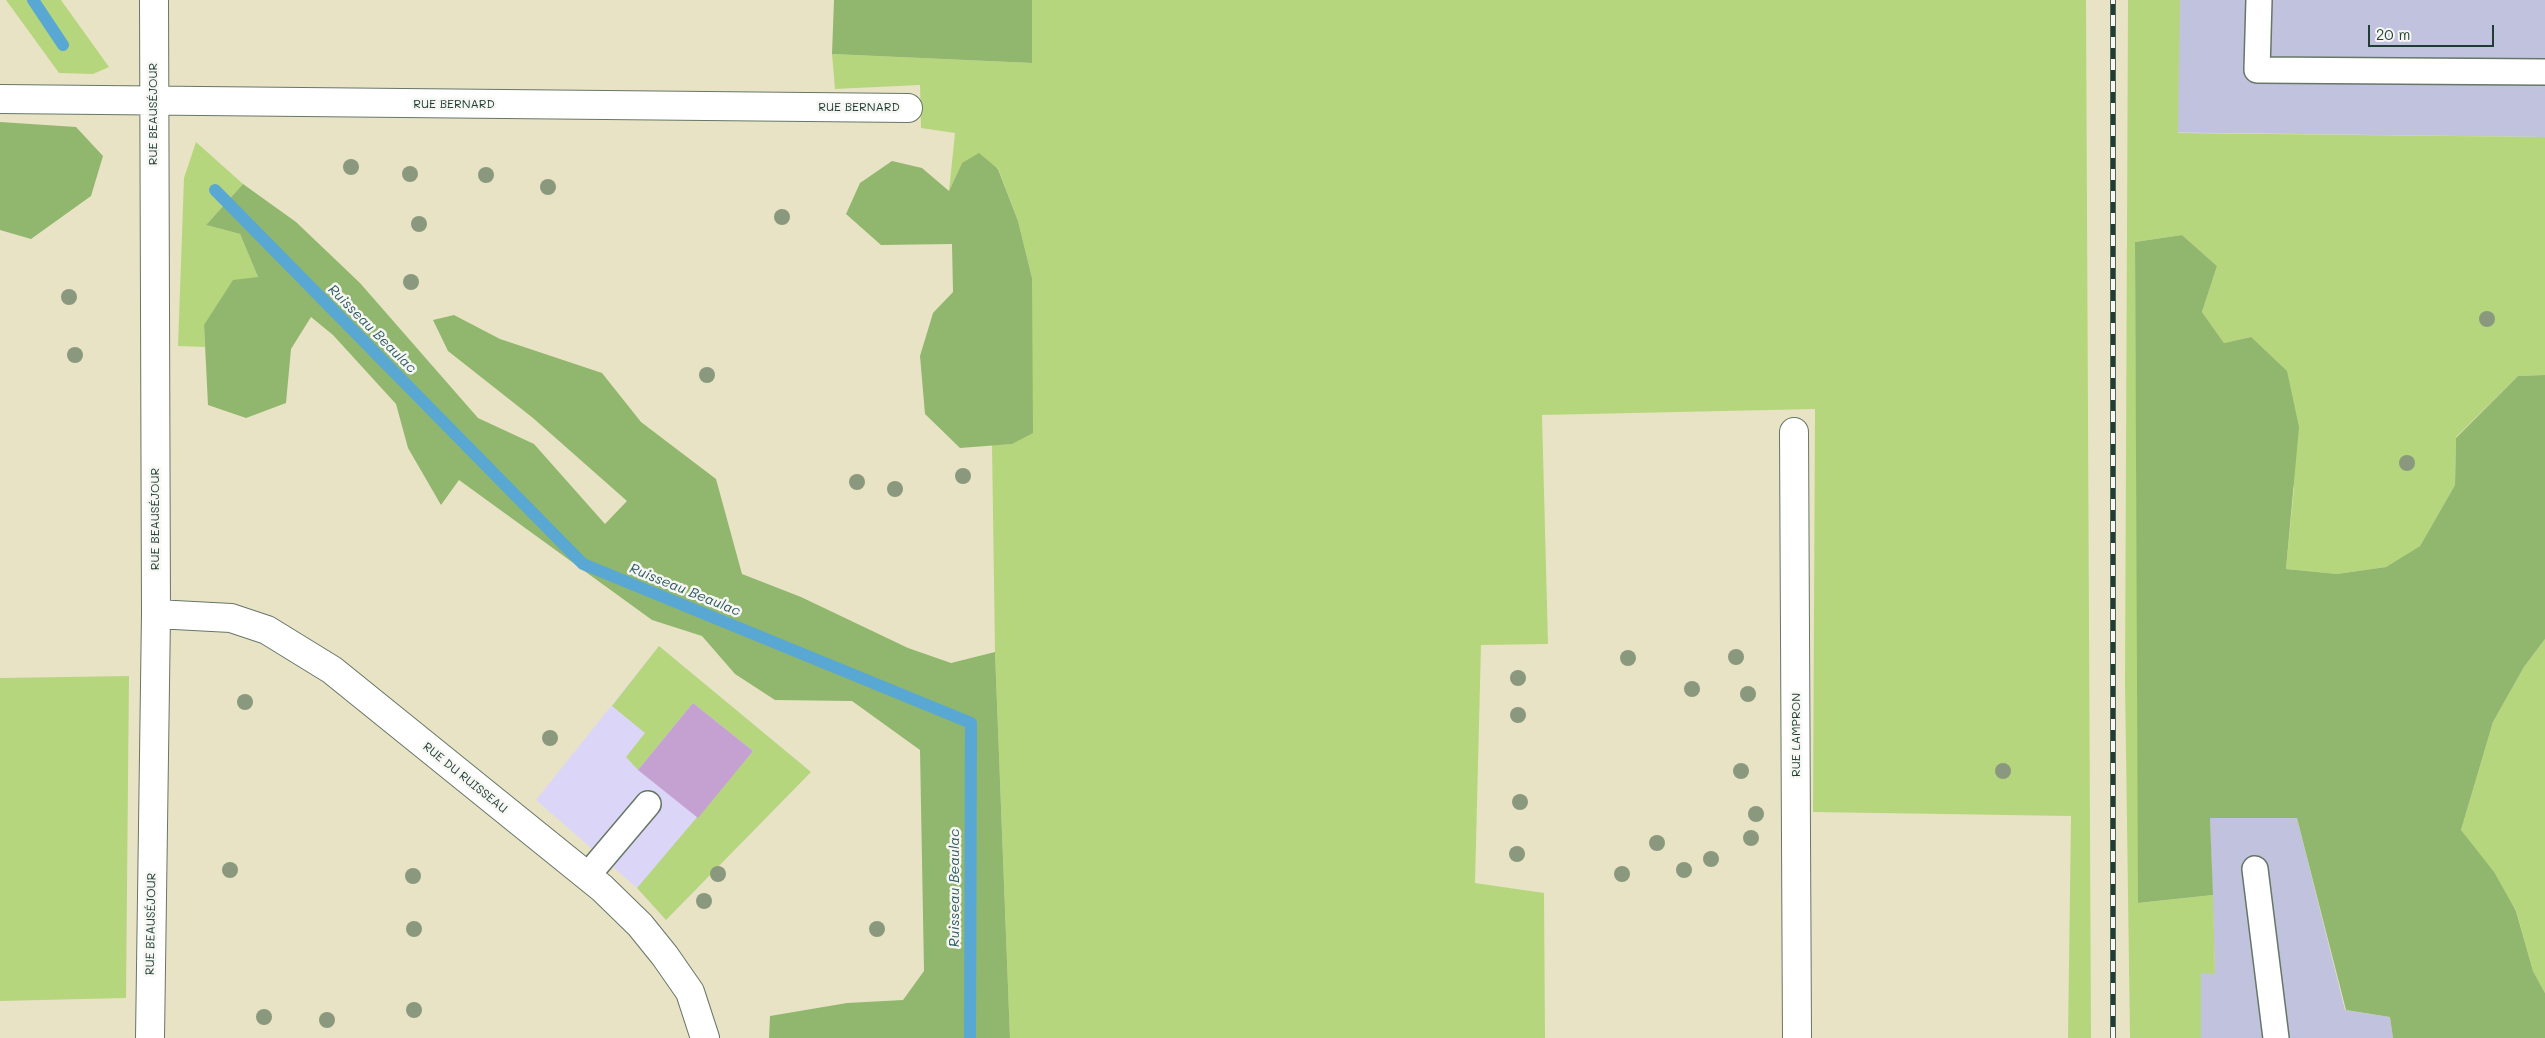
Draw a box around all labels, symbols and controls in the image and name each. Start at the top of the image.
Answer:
scale bar [2370,15,2496,47]
text: 20 m [2376,24,2410,44]
street label: RUE BEAUSÉJOUR [146,63,160,165]
street label: RUE BERNARD [413,97,495,111]
street label: RUE BERNARD [818,100,900,114]
water label: Ruisseau Beaulac [324,281,420,377]
street label: RUE BEAUSÉJOUR [148,468,162,570]
water label: Ruisseau Beaulac [627,560,743,620]
street label: RUE LAMPRON [1789,693,1803,777]
street label: RUE DU RUISSEAU [420,740,510,816]
water label: Ruisseau Beaulac [947,829,963,947]
street label: RUE BEAUSÉJOUR [143,873,159,975]

